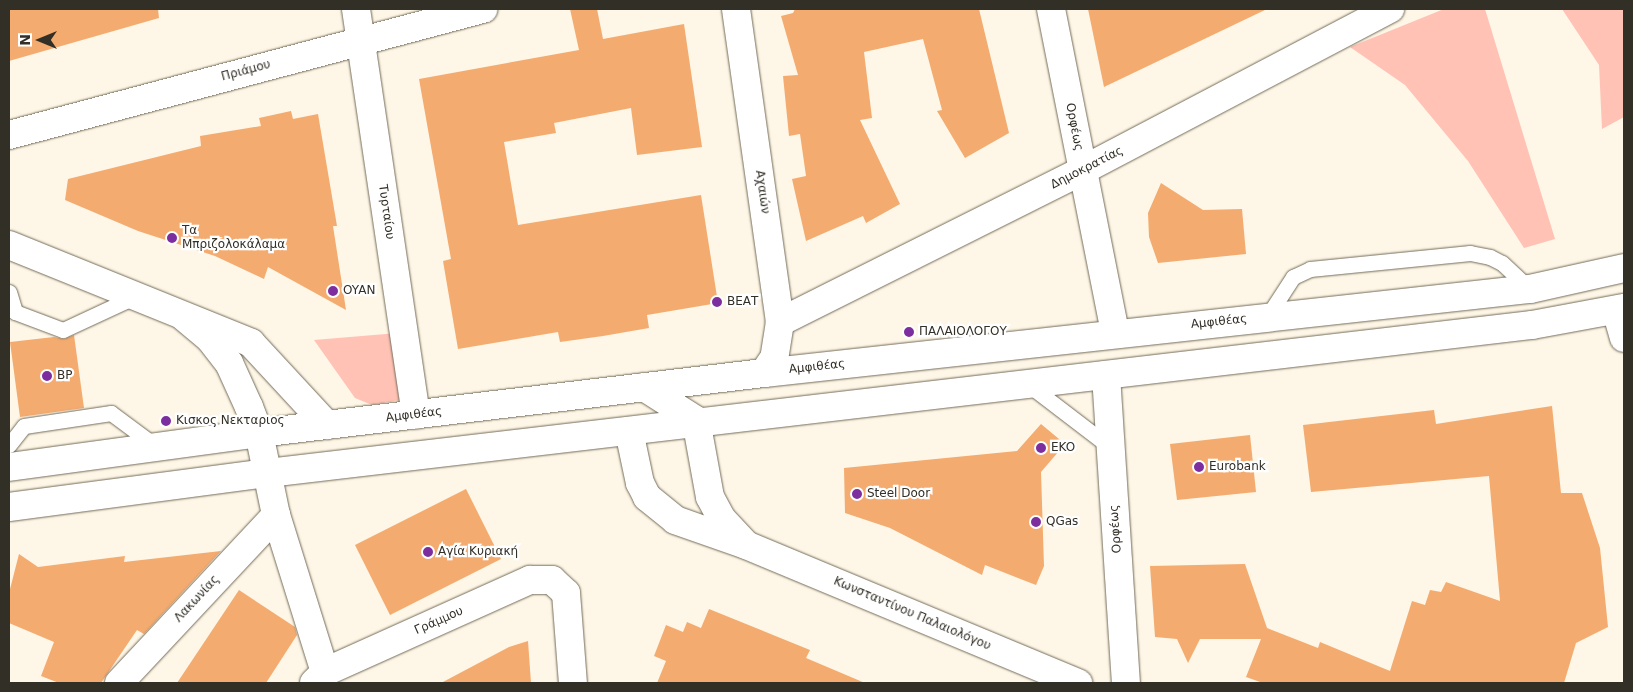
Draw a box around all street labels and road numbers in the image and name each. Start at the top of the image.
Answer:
street label: Πριάμου [220,58,272,84]
street label: Ορφέως [1062,102,1086,152]
street label: Δημοκρατίας [1048,144,1126,192]
street label: Αχαιών [752,169,772,215]
street label: Τυρταίου [375,184,397,240]
street label: Αμφιθέας [1190,312,1248,332]
street label: Αμφιθέας [788,357,846,377]
street label: Αμφιθέας [385,404,443,426]
street label: Ορφέως [1107,504,1125,554]
street label: Λακωνίας [172,573,222,625]
street label: Κωνσταντίνου Παλαιολόγου [831,574,993,654]
street label: Γράμμου [412,604,466,638]

